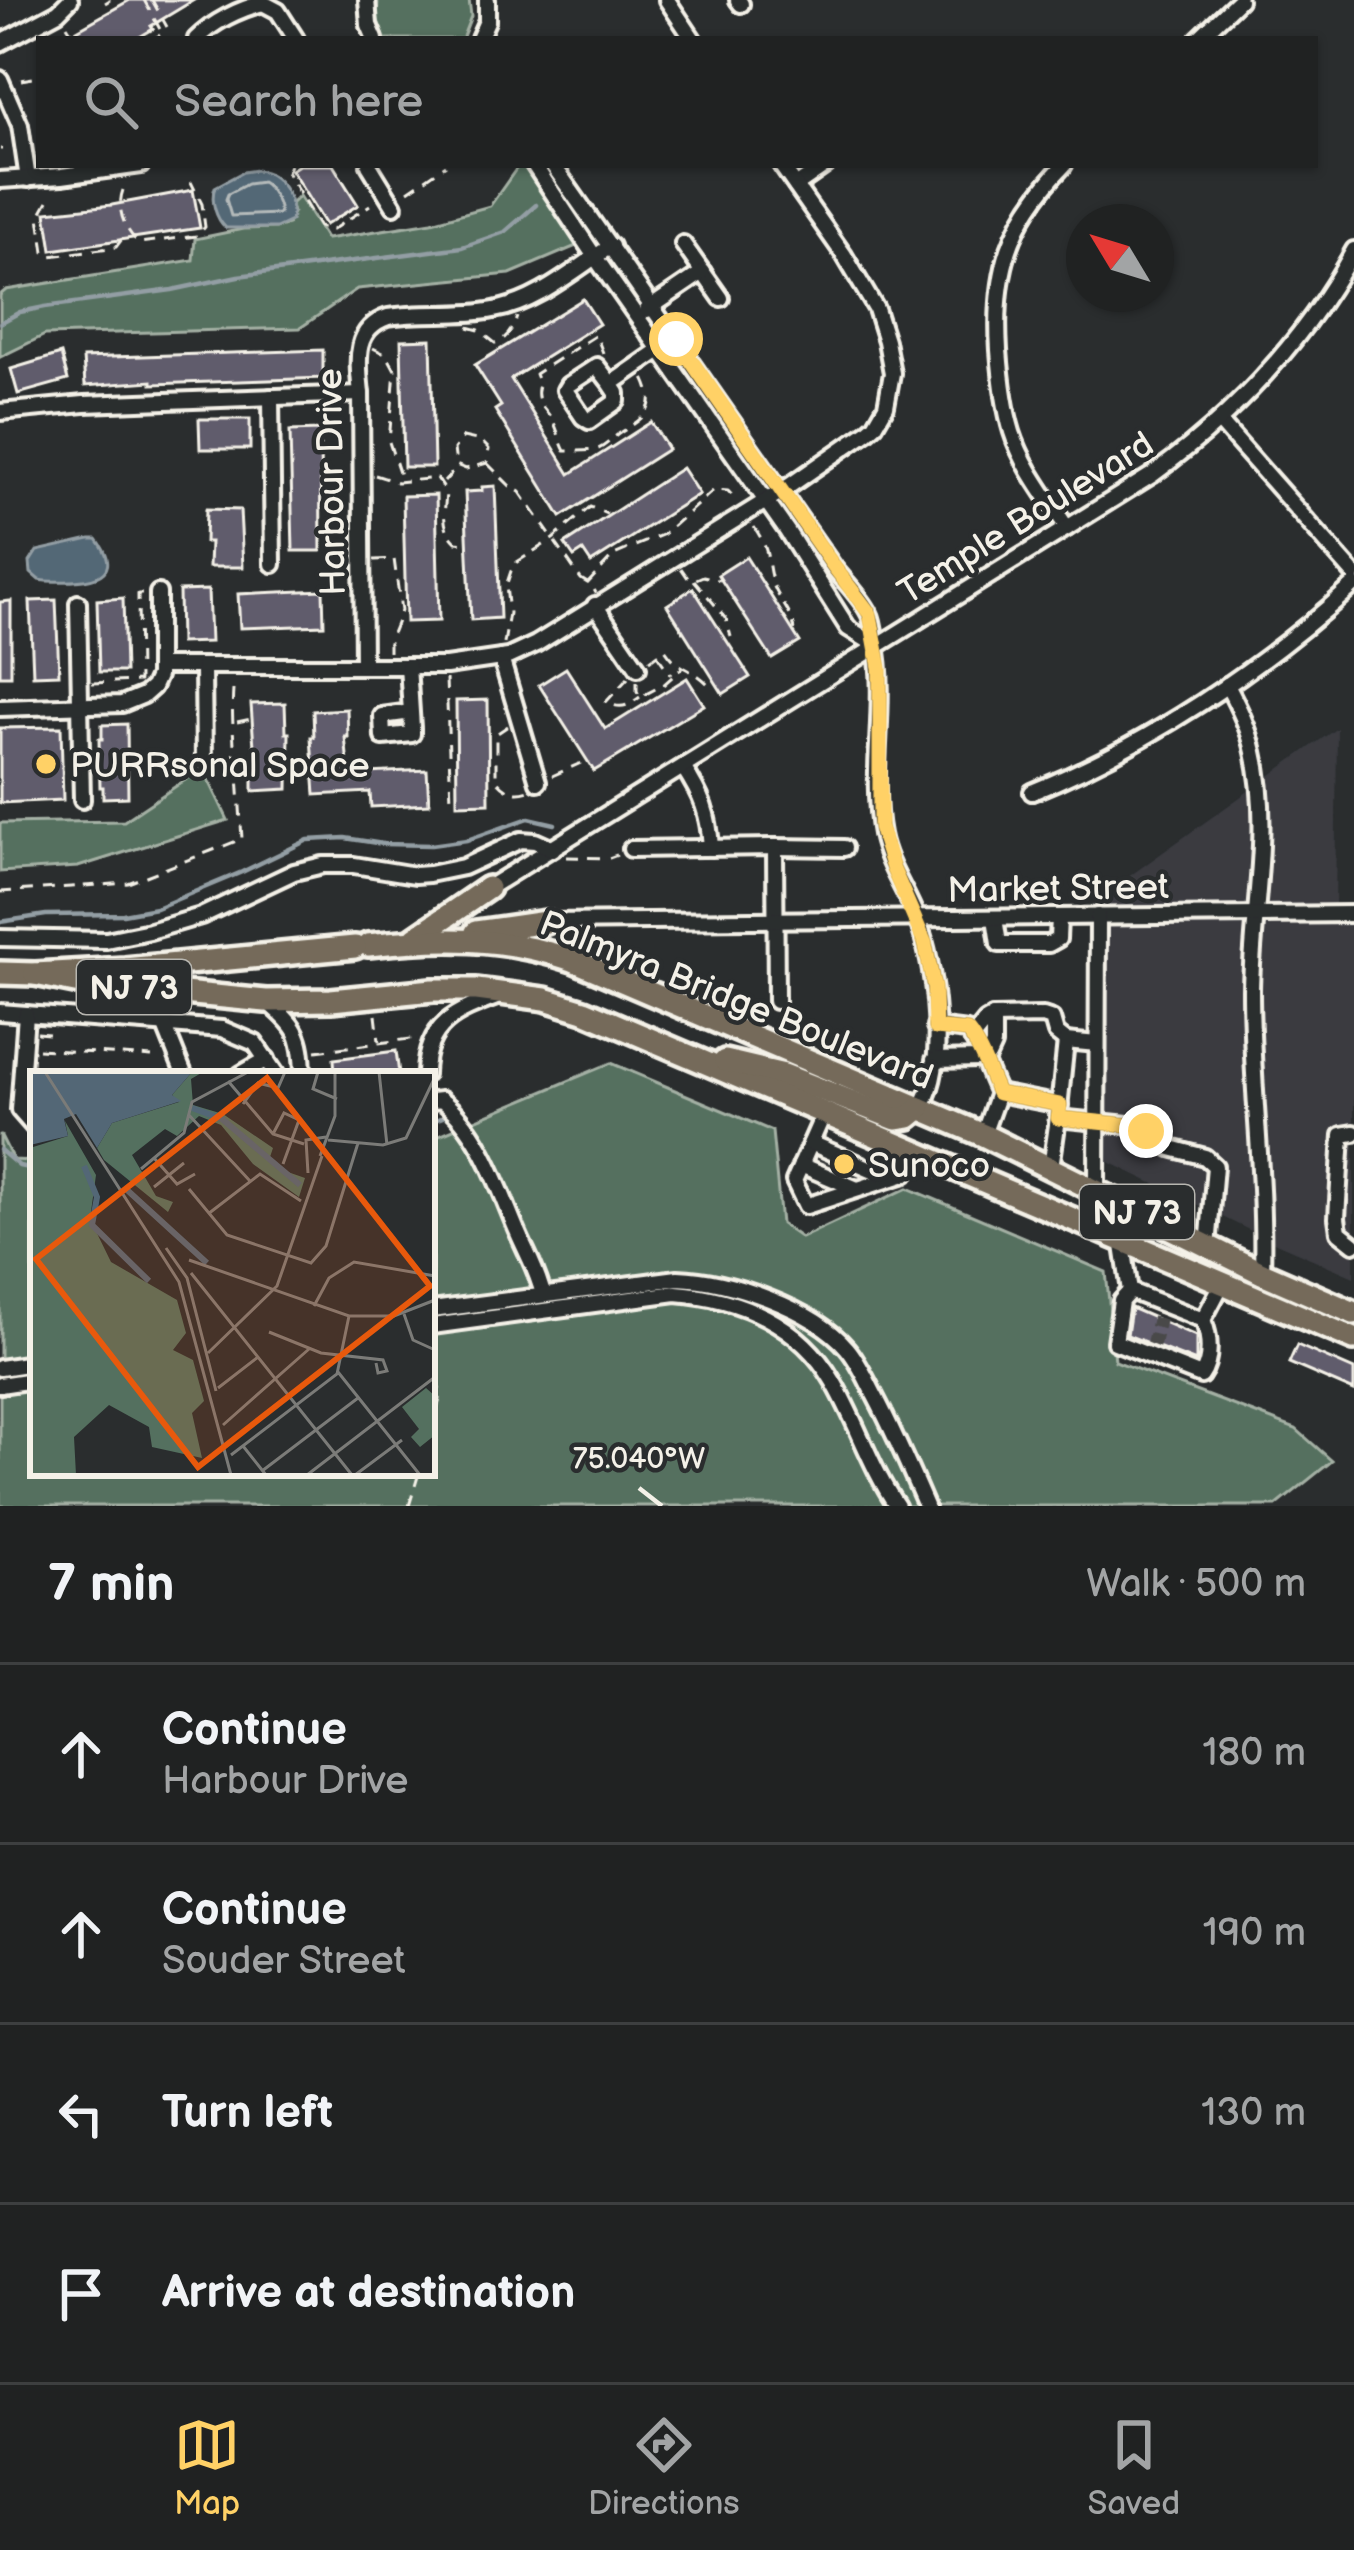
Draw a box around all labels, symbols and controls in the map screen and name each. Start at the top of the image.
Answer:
search box [36,36,1318,168]
icon: search [78,69,144,135]
text: Search here [174,75,423,130]
north arrow [1066,204,1174,312]
route start [649,312,703,366]
street label: Harbour Drive [309,368,356,596]
street label: Temple Boulevard [891,423,1162,615]
place label: PURRsonal Space [70,745,370,788]
marker: PURRsonal Space [33,751,59,777]
street label: Market Street [947,866,1169,913]
street label: Palmyra Bridge Boulevard [533,903,939,1100]
road number: NJ 73 [77,960,191,1014]
inset map [30,1071,435,1476]
route end [1119,1104,1173,1158]
place label: Sunoco [868,1145,990,1188]
marker: Sunoco [831,1151,857,1177]
road number: NJ 73 [1080,1185,1194,1239]
text: 75.040°W [573,1441,705,1477]
text: 7 min [48,1554,174,1615]
text: Walk · 500 m [1086,1561,1306,1608]
text: Continue [162,1703,347,1758]
icon: ahead [48,1721,114,1787]
text: 180 m [1202,1730,1306,1777]
text: Harbour Drive [162,1758,408,1805]
text: Continue [162,1883,347,1938]
icon: ahead [48,1901,114,1967]
text: 190 m [1203,1910,1306,1957]
text: Souder Street [162,1938,405,1985]
icon: left [48,2081,114,2147]
text: Turn left [162,2086,333,2141]
text: 130 m [1201,2090,1306,2137]
icon: arrive [48,2261,114,2327]
text: Arrive at destination [162,2266,575,2321]
tab: Map [174,2412,240,2524]
tab: Directions [588,2412,740,2524]
tab: Saved [1087,2412,1180,2524]

